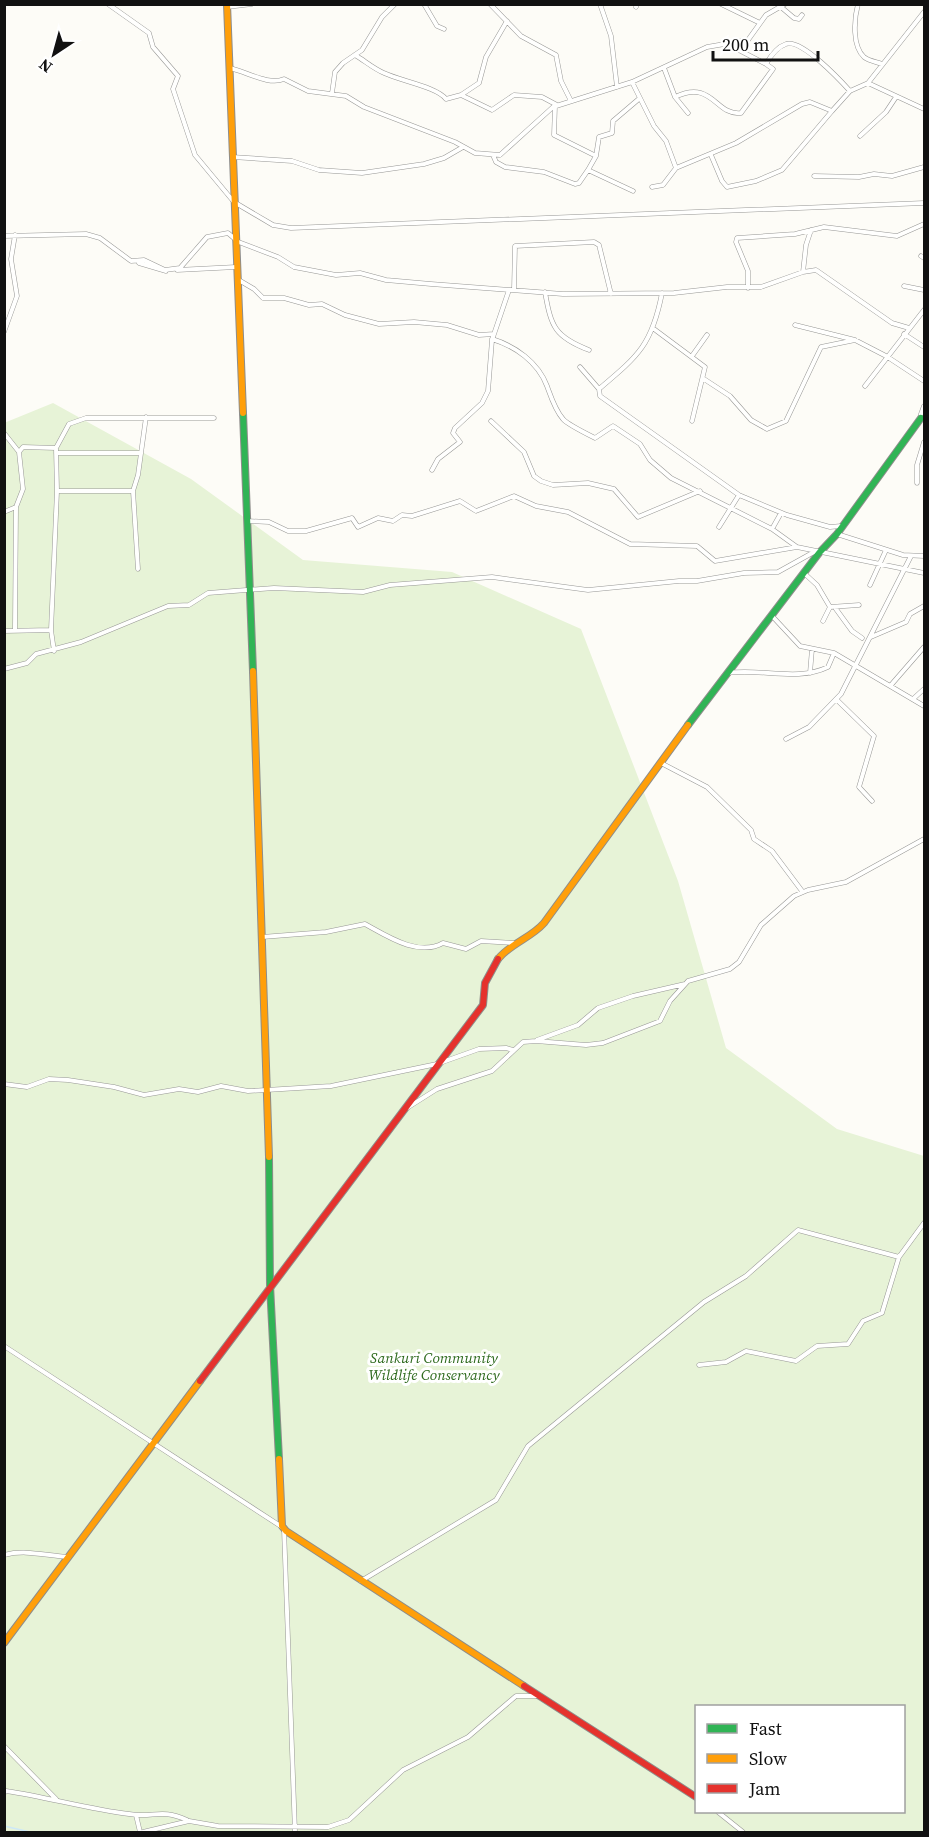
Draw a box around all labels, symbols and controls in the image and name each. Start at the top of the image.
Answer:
north arrow [24,24,84,84]
scale bar [713,24,818,62]
text: 200 m [722,32,769,57]
text: N [34,54,56,78]
park label: Sankuri Community Wildlife Conservancy [368,1347,500,1385]
legend [695,1705,905,1813]
text: Fast [749,1716,782,1741]
text: Slow [749,1746,787,1771]
text: Jam [748,1776,781,1801]

